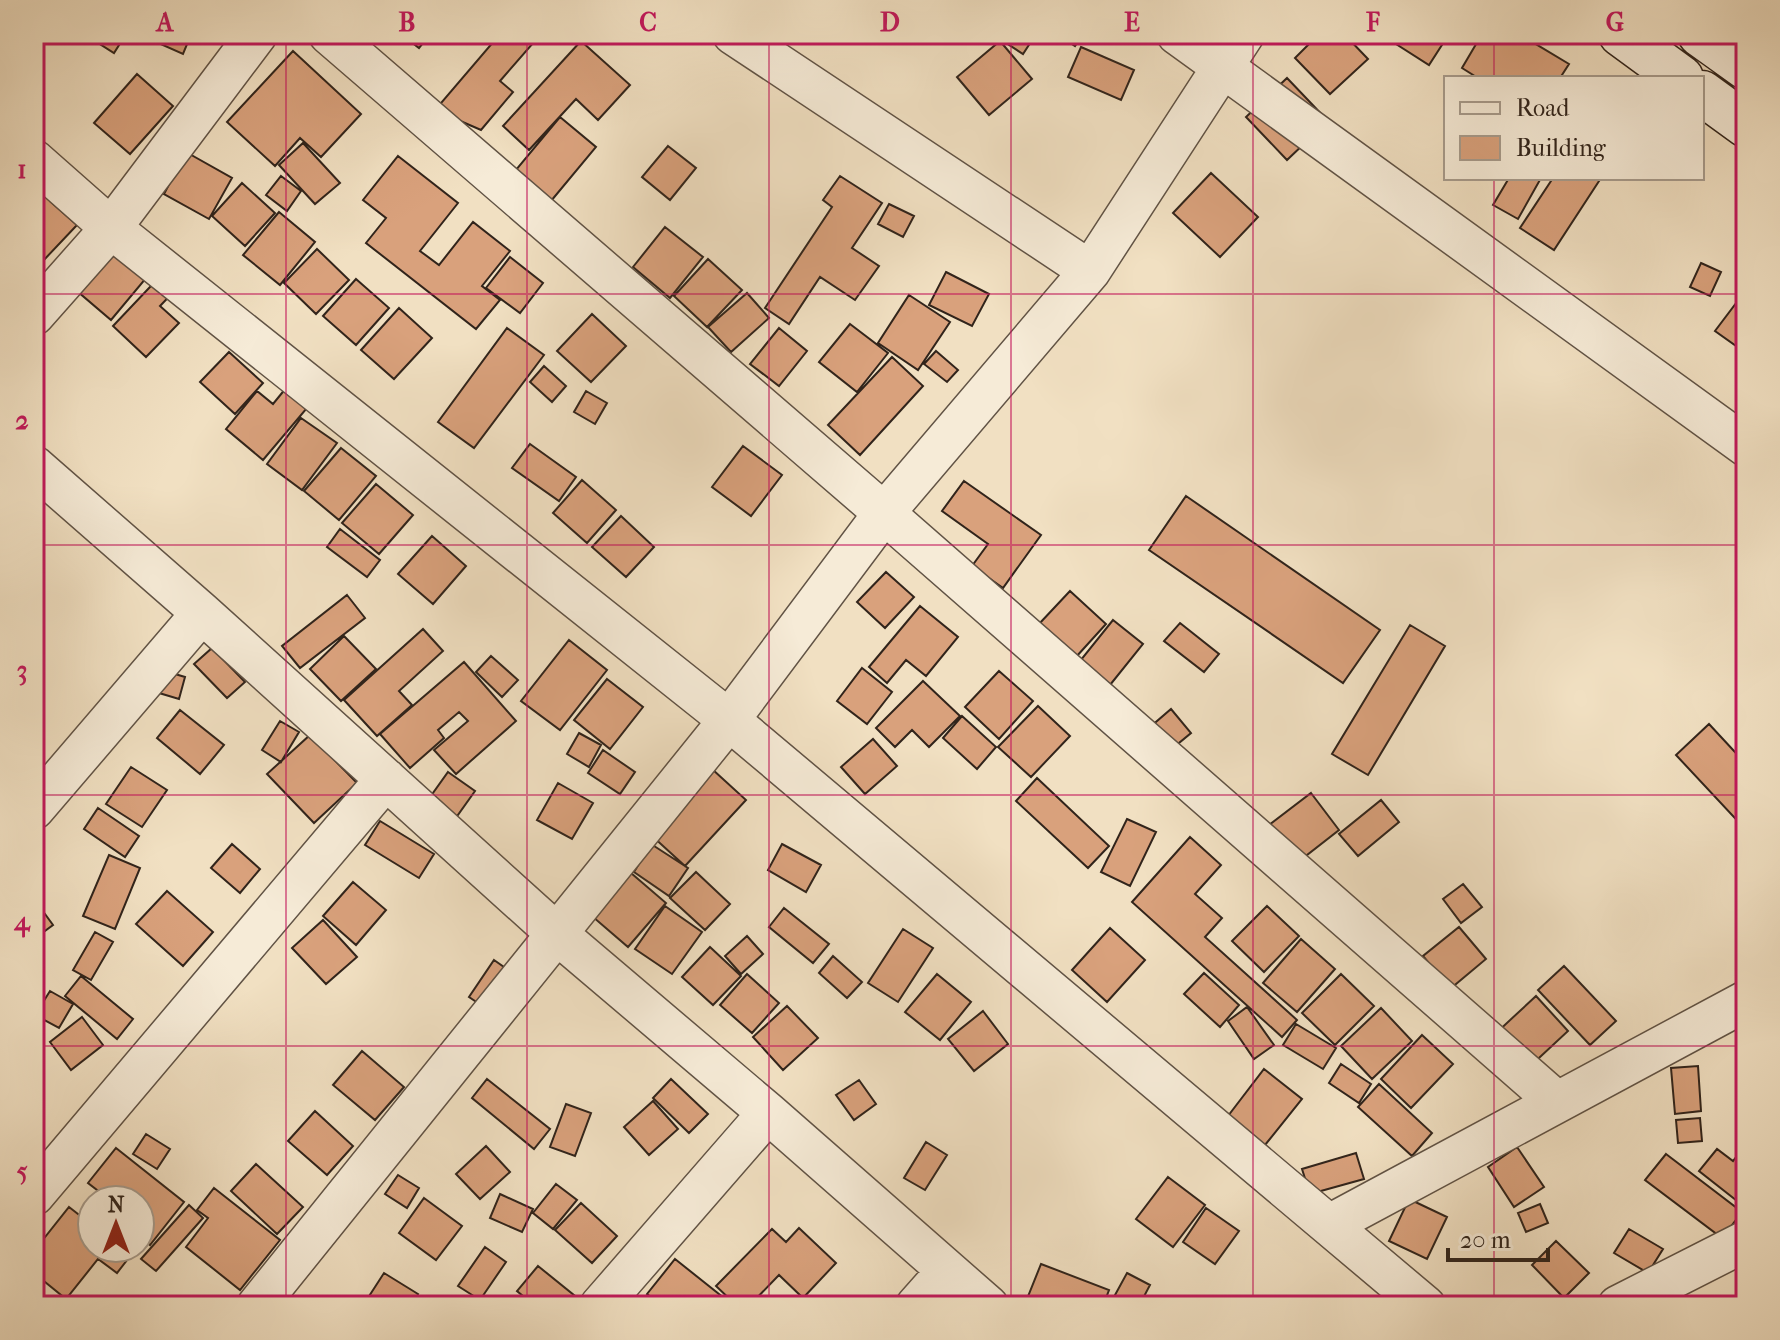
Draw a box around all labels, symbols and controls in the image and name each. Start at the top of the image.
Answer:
text: A [155,7,175,38]
text: B [399,7,416,38]
text: C [639,7,657,38]
text: D [880,7,900,38]
text: E [1124,7,1140,38]
text: F [1365,7,1380,38]
text: G [1606,7,1624,38]
legend [1444,76,1704,180]
text: Road [1516,94,1570,122]
text: Building [1516,134,1607,162]
text: 1 [17,154,27,185]
text: 2 [15,405,29,436]
text: 3 [17,655,27,686]
text: 4 [13,906,31,938]
text: 5 [16,1156,28,1187]
north arrow [76,1184,156,1264]
text: N [108,1192,125,1218]
scale bar [1448,1212,1548,1262]
text: 20 m [1460,1226,1511,1254]

